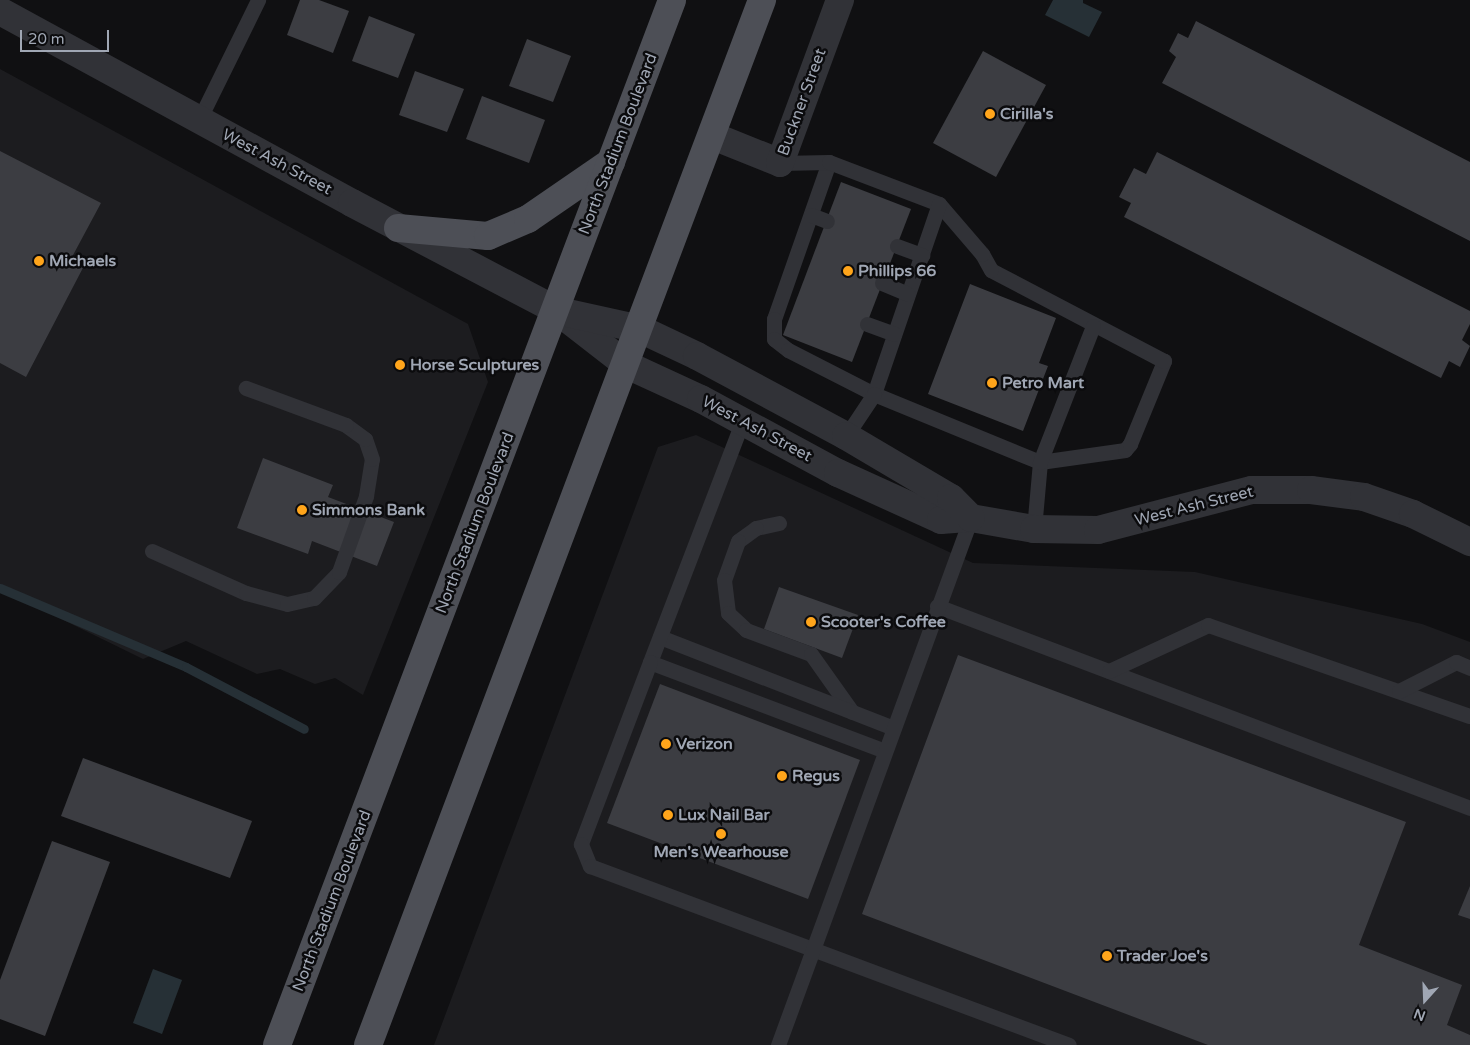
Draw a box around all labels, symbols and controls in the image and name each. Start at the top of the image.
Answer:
scale bar [22,20,111,52]
text: 20 m [28,30,65,48]
street label: Buckner Street [774,46,830,158]
street label: North Stadium Boulevard [575,51,661,237]
place label: Cirilla's [1000,104,1053,124]
marker: Cirilla's [984,108,996,120]
street label: West Ash Street [219,125,335,199]
place label: Michaels [49,251,116,271]
marker: Michaels [33,255,45,267]
place label: Phillips 66 [858,261,936,281]
marker: Phillips 66 [842,265,854,277]
place label: Horse Sculptures [410,355,539,375]
marker: Horse Sculptures [394,359,406,371]
place label: Petro Mart [1002,373,1084,393]
marker: Petro Mart [986,377,998,389]
street label: West Ash Street [699,392,815,466]
street label: North Stadium Boulevard [432,430,518,616]
street label: West Ash Street [1133,482,1255,530]
place label: Simmons Bank [312,500,425,520]
marker: Simmons Bank [296,504,308,516]
place label: Scooter's Coffee [821,612,946,632]
marker: Scooter's Coffee [805,616,817,628]
place label: Verizon [676,734,733,754]
marker: Verizon [660,738,672,750]
place label: Regus [792,766,840,786]
marker: Regus [776,770,788,782]
place label: Lux Nail Bar [678,805,770,825]
street label: North Stadium Boulevard [289,808,375,994]
marker: Lux Nail Bar [662,809,674,821]
marker: Men's Wearhouse [715,828,727,840]
place label: Men's Wearhouse [653,842,789,862]
place label: Trader Joe's [1117,946,1208,966]
marker: Trader Joe's [1101,950,1113,962]
north arrow [1400,975,1450,1025]
text: N [1412,1005,1428,1024]

